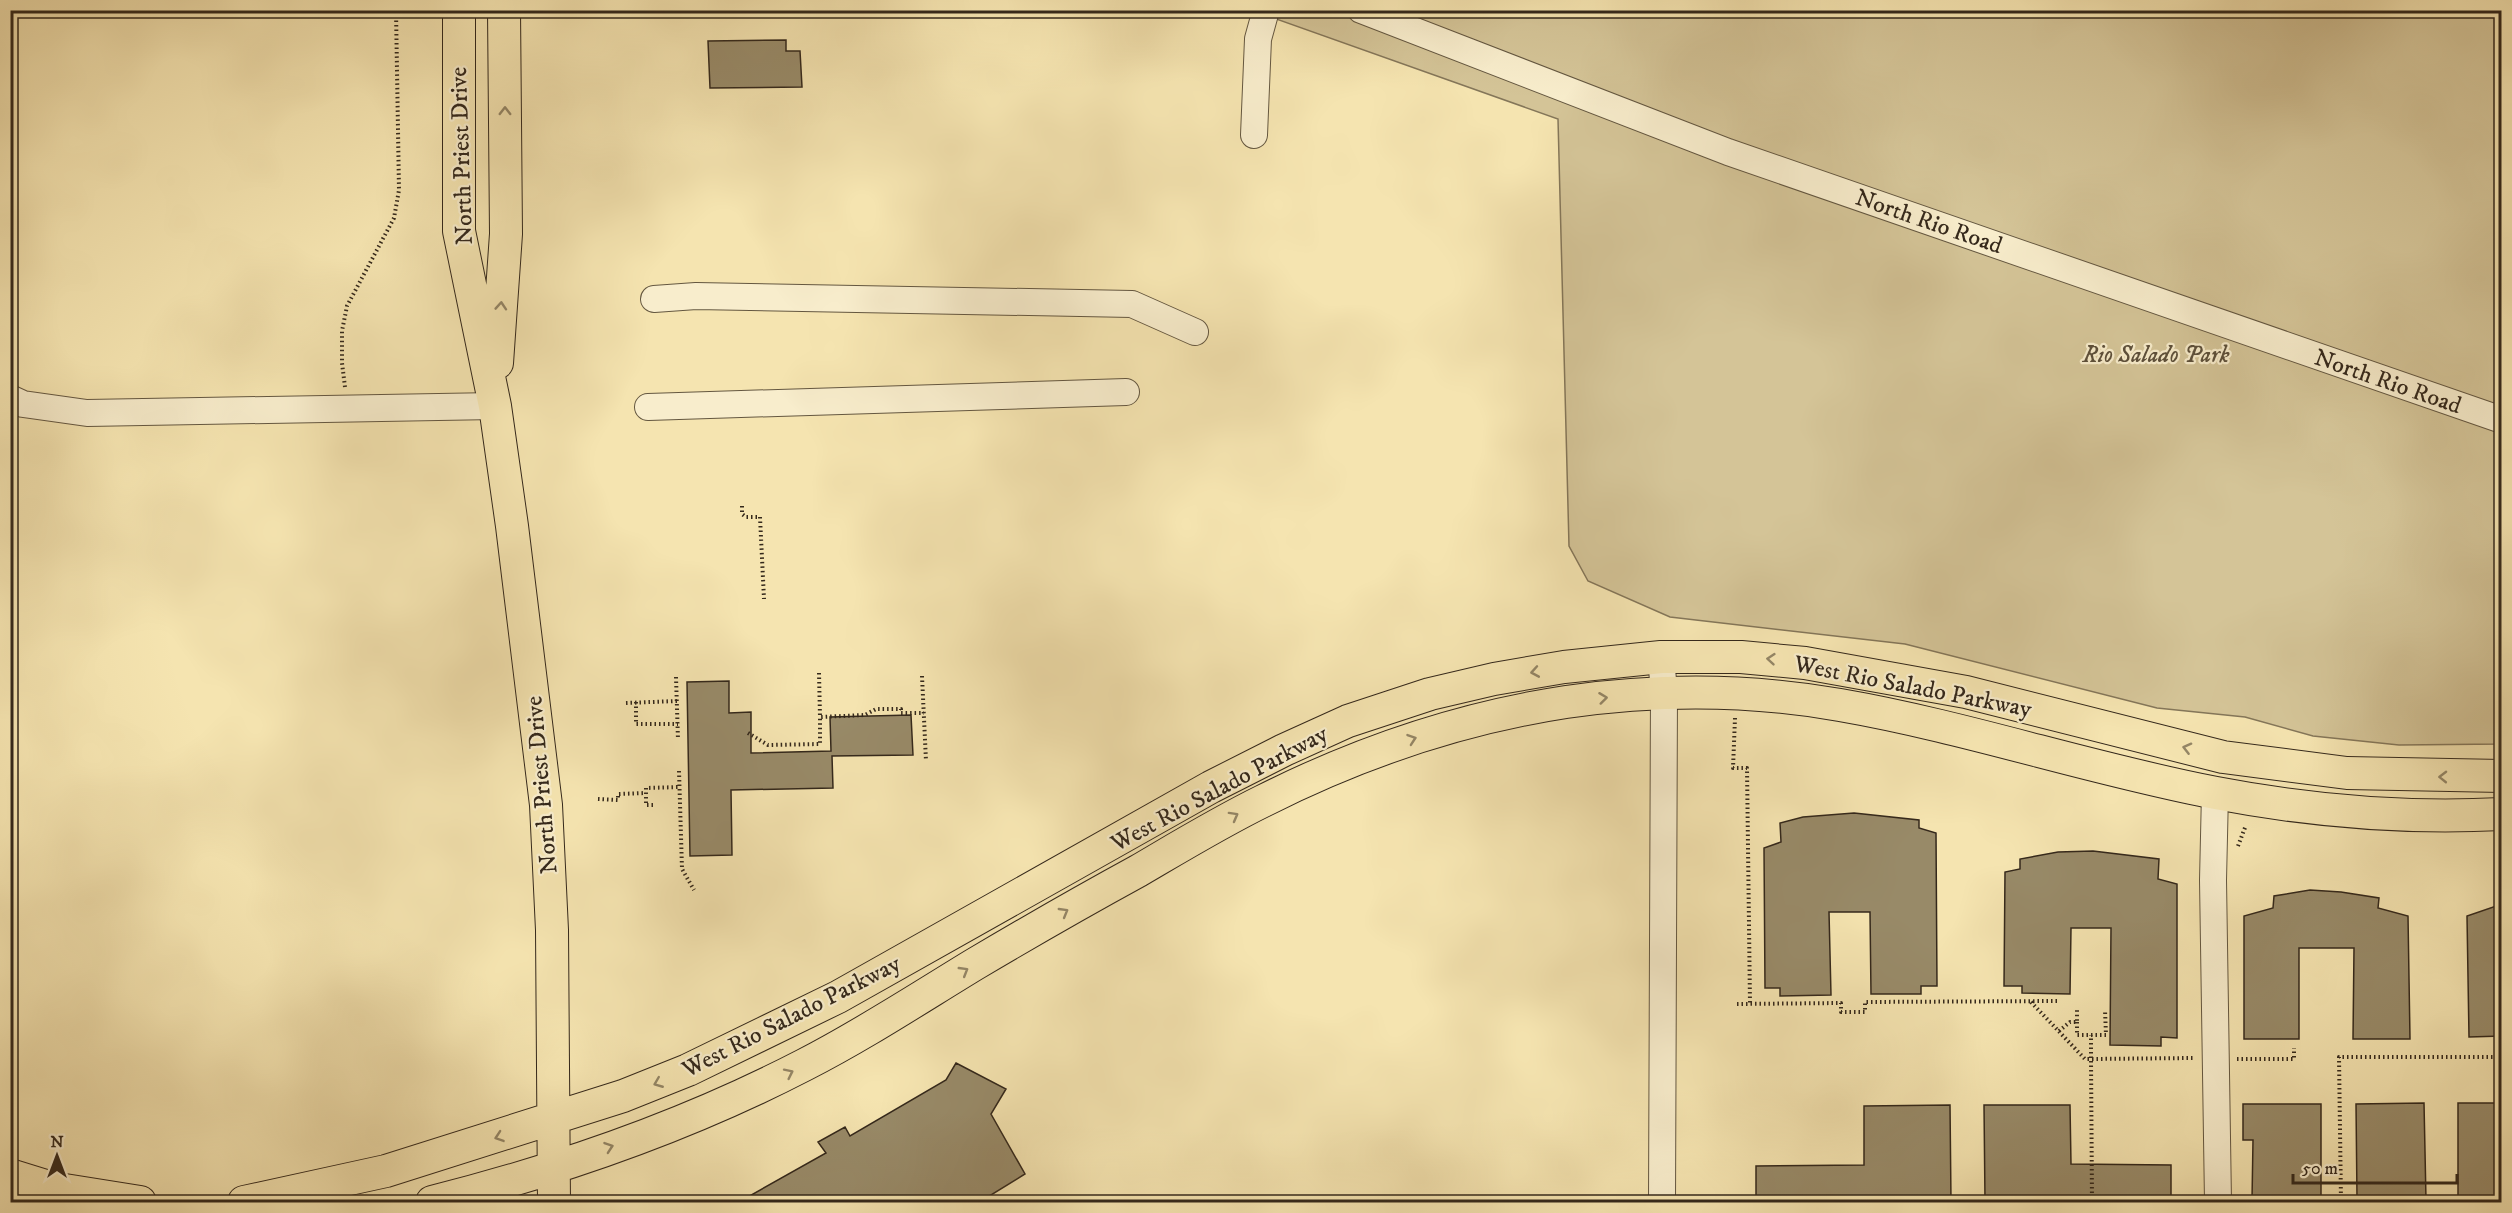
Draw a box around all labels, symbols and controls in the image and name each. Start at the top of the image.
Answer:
street label: North Priest Drive [444,66,480,246]
one-way arrow [499,107,511,116]
street label: North Rio Road [1851,183,2006,261]
one-way arrow [494,301,507,310]
park label: Rio Salado Park [2081,340,2230,370]
street label: North Rio Road [2310,343,2465,421]
street label: West Rio Salado Parkway [1791,649,2035,725]
one-way arrow [1767,653,1776,666]
one-way arrow [1531,665,1541,678]
one-way arrow [1598,692,1607,704]
street label: North Priest Drive [519,695,565,875]
street label: West Rio Salado Parkway [1105,719,1334,859]
one-way arrow [1407,733,1417,746]
one-way arrow [2182,743,2192,756]
one-way arrow [2439,770,2448,783]
one-way arrow [1228,812,1238,824]
one-way arrow [1058,908,1068,919]
street label: West Rio Salado Parkway [676,949,906,1085]
one-way arrow [958,966,968,978]
one-way arrow [783,1068,794,1080]
one-way arrow [653,1076,664,1088]
north arrow [27,1126,87,1186]
one-way arrow [494,1130,505,1142]
text: N [50,1132,64,1152]
one-way arrow [603,1142,614,1155]
scale bar [2293,1147,2456,1185]
text: 50 m [2302,1158,2338,1180]

